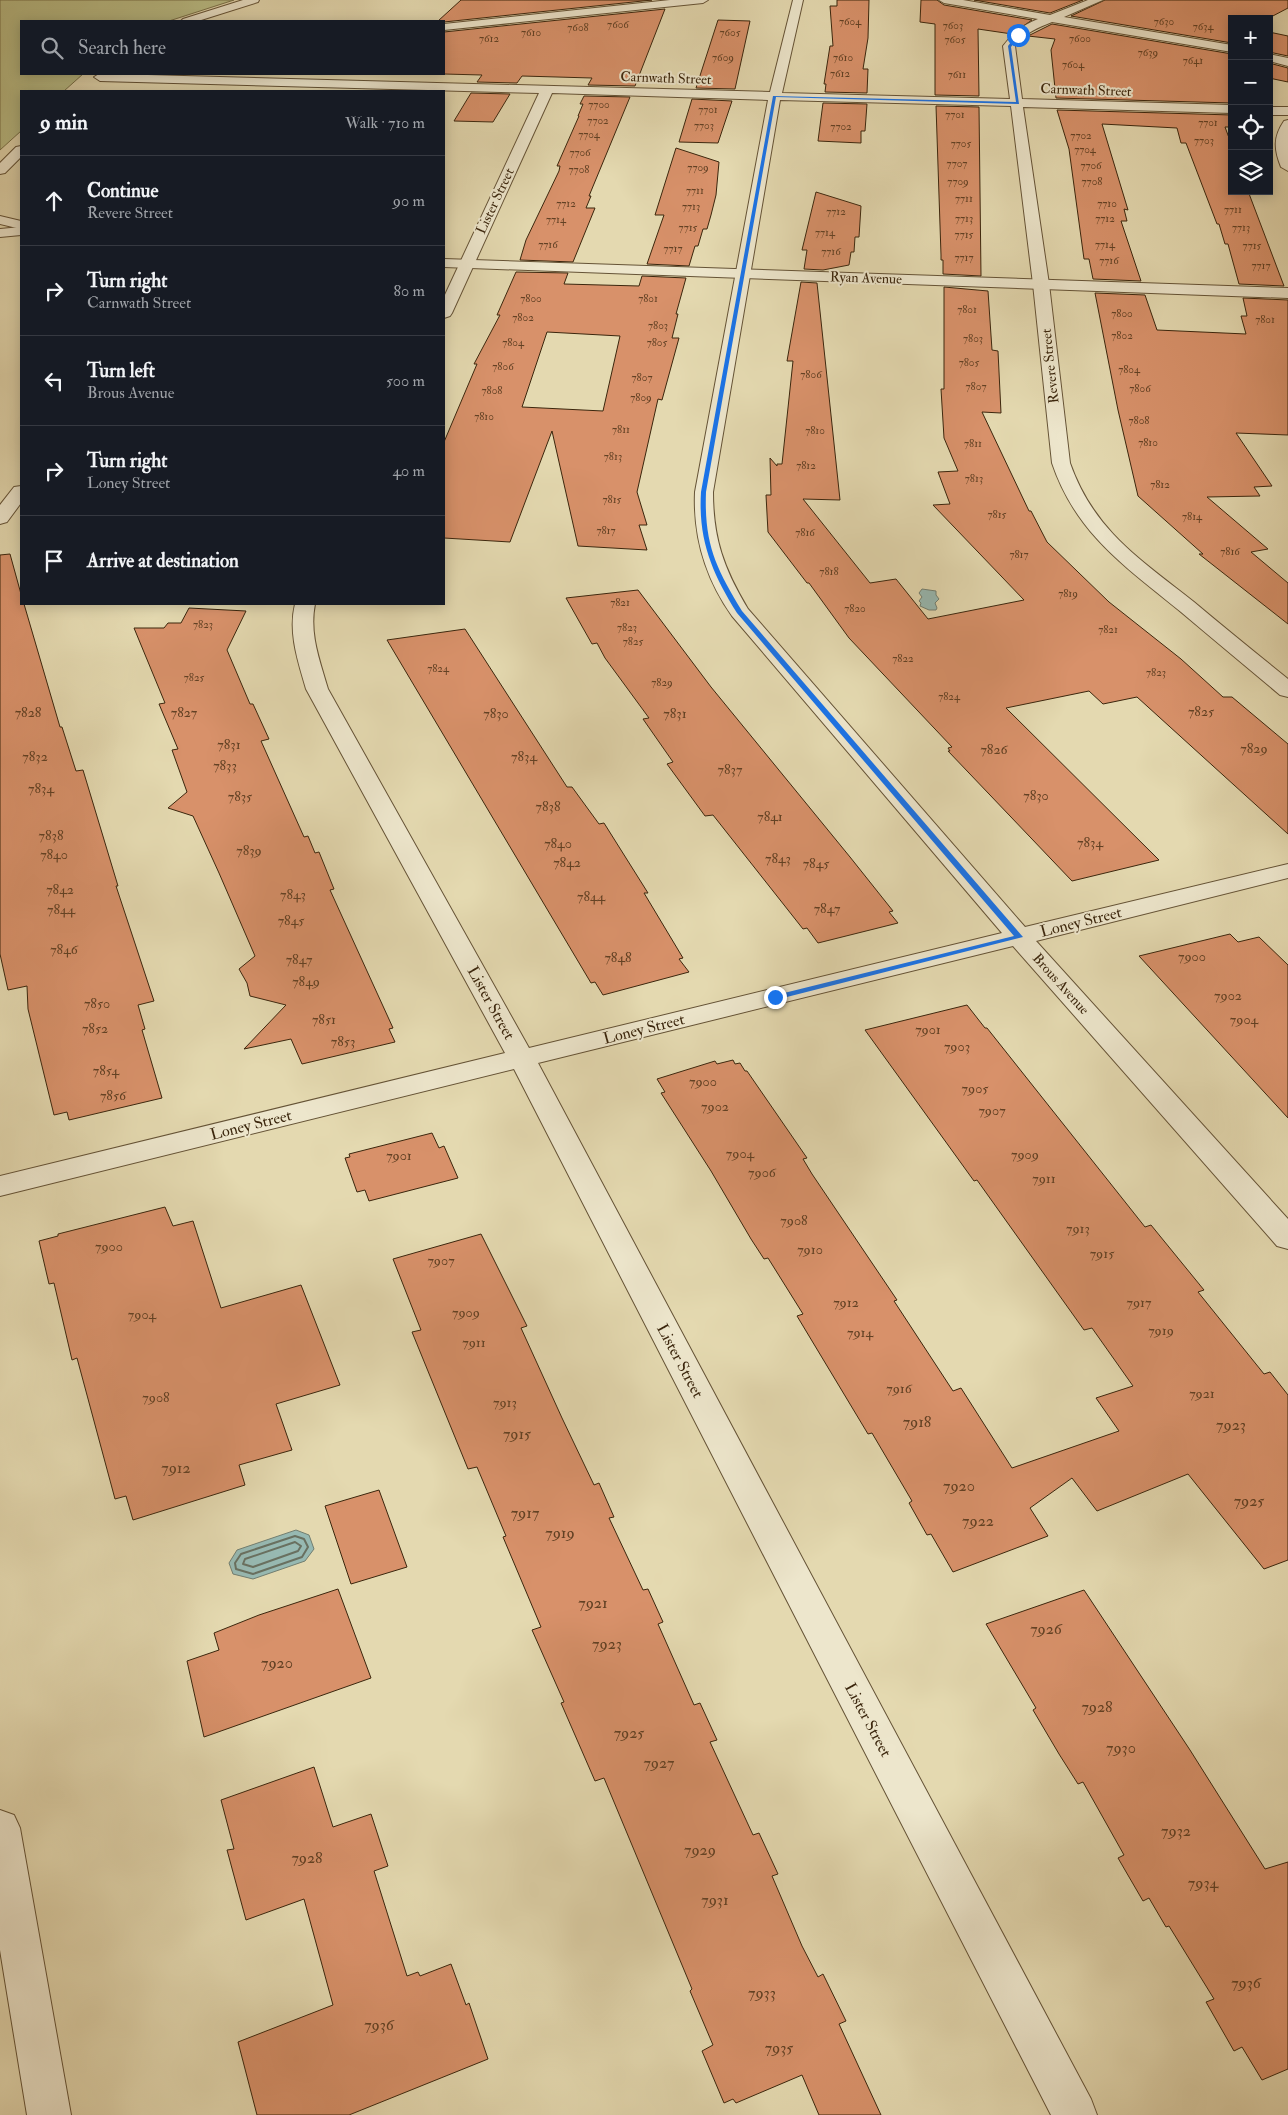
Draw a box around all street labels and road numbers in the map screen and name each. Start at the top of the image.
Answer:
street label: Carnwath Street [620,68,712,88]
street label: Carnwath Street [1040,80,1132,100]
street label: Lister Street [472,165,518,237]
street label: Ryan Avenue [830,268,903,289]
street label: Revere Street [1038,327,1062,404]
street label: Loney Street [1038,902,1124,942]
street label: Brous Avenue [1029,950,1093,1018]
street label: Lister Street [463,963,519,1043]
street label: Loney Street [601,1009,687,1049]
street label: Loney Street [208,1105,294,1145]
street label: Lister Street [652,1320,708,1402]
street label: Lister Street [840,1679,896,1761]

